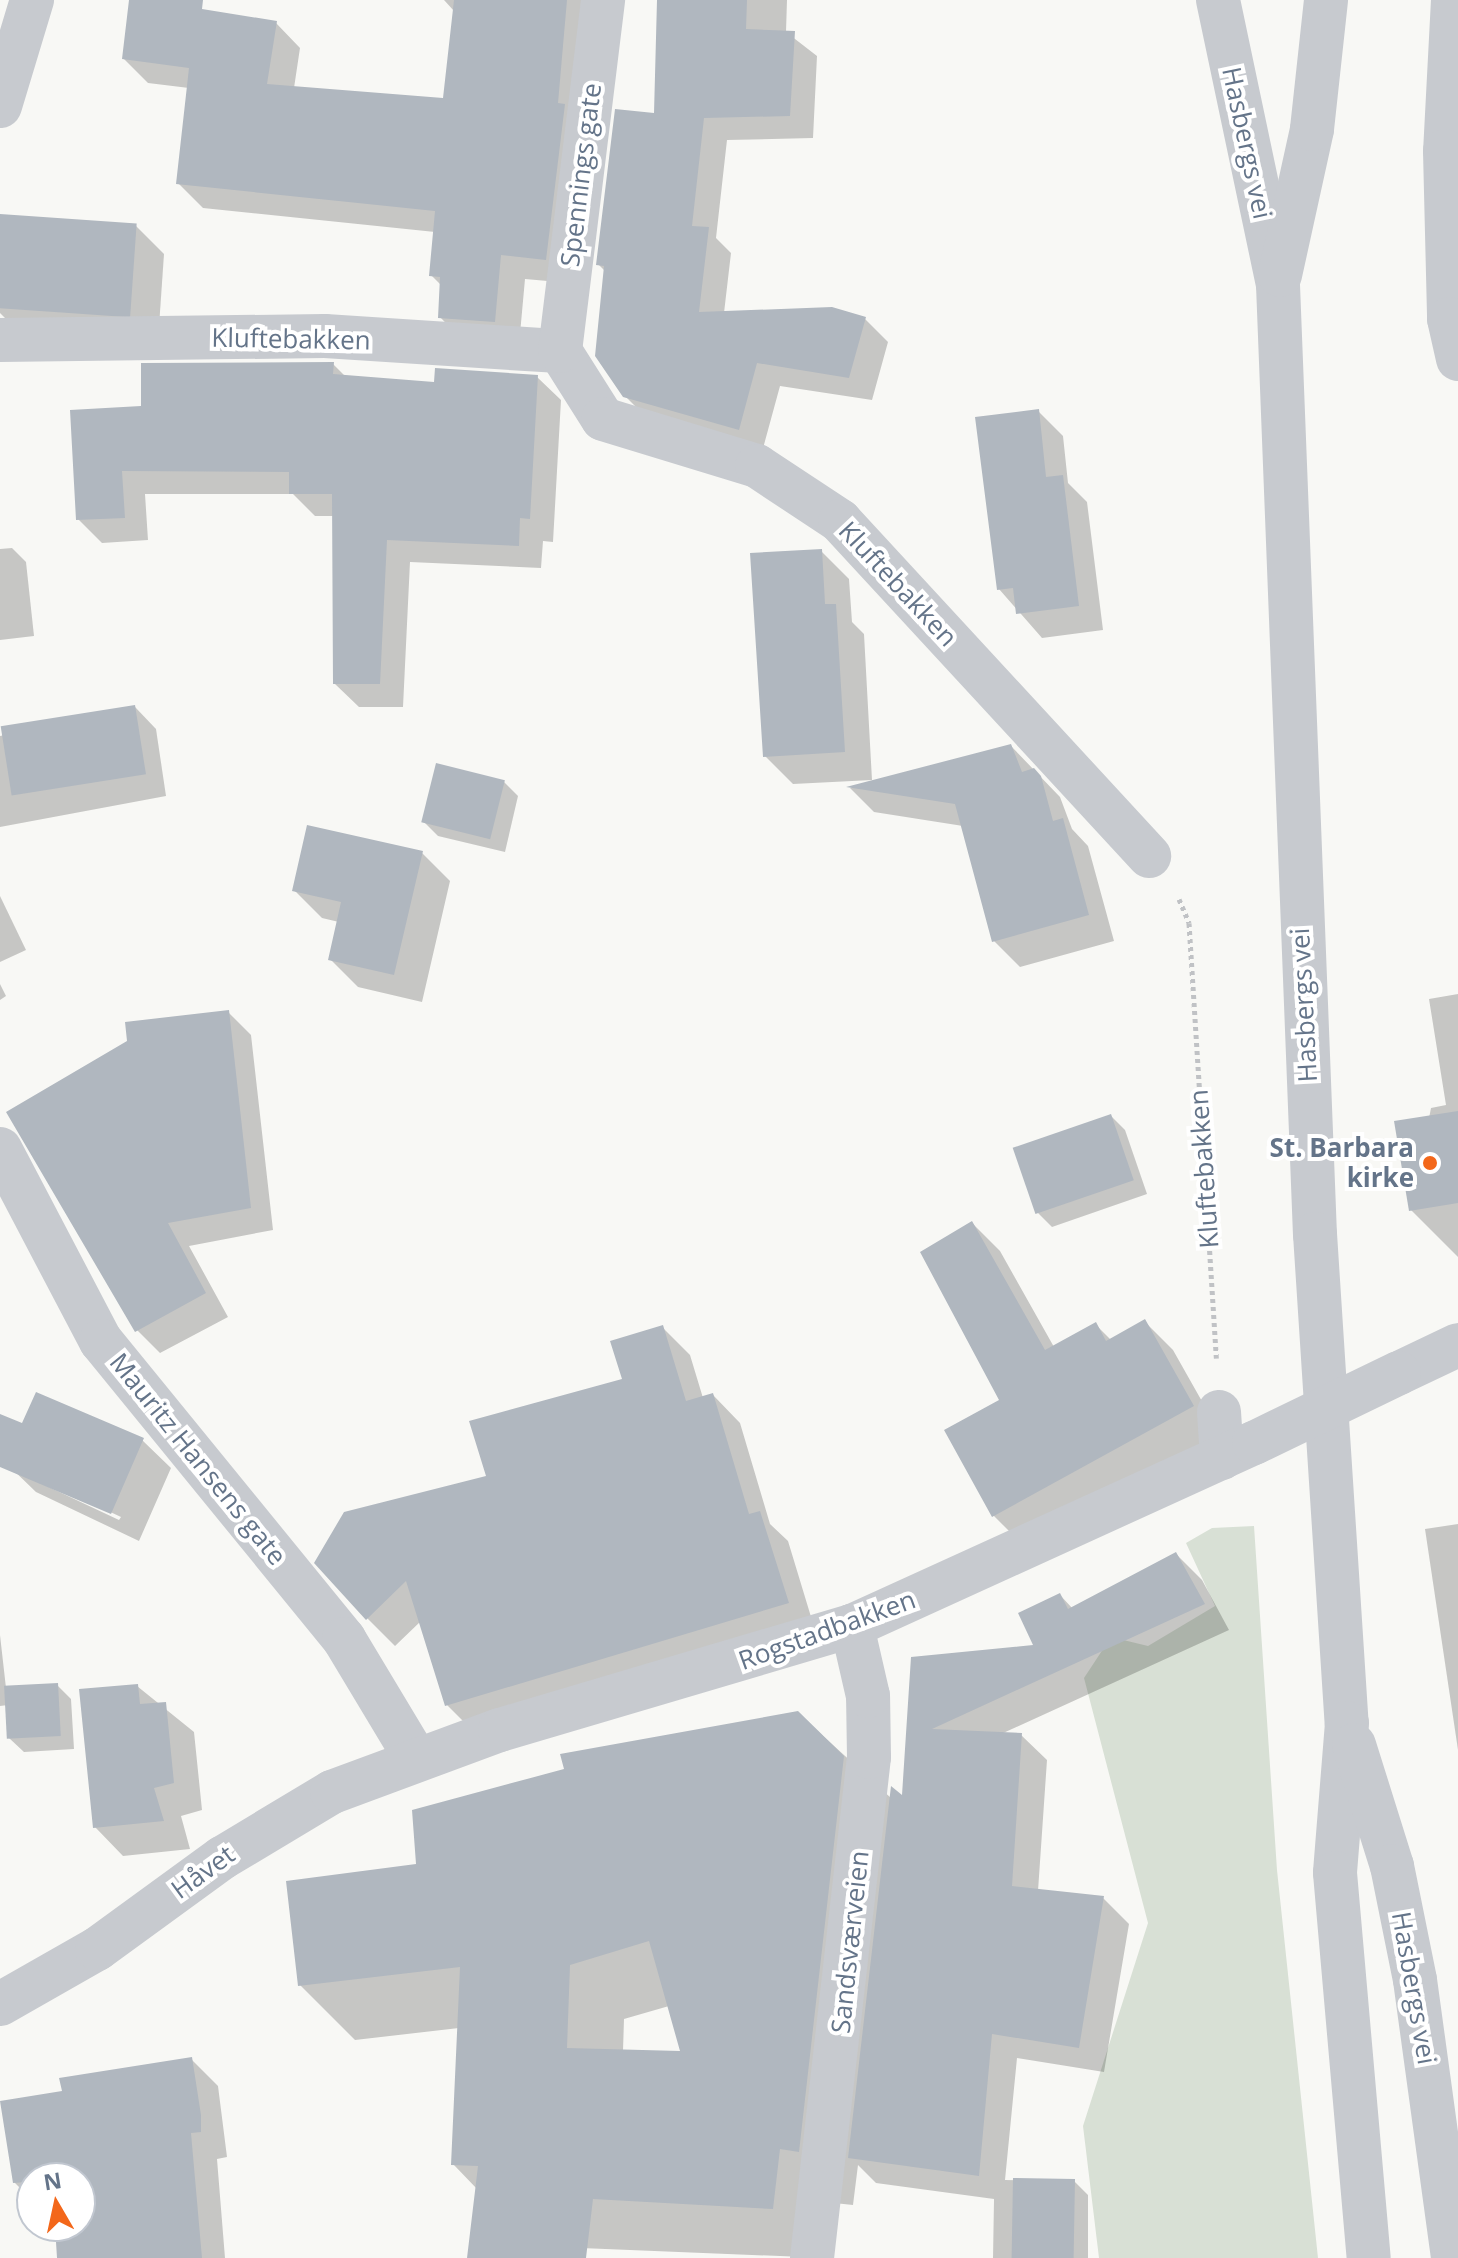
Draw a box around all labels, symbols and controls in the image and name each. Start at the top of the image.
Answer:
street label: Hasbergs vei [1216,64,1278,222]
street label: Spennings gate [554,81,608,269]
street label: Kluftebakken [211,322,371,356]
street label: Kluftebakken [832,515,964,653]
street label: Hasbergs vei [1284,927,1324,1083]
street label: Kluftebakken [1183,1088,1225,1250]
place label: St. Barbara kirke [1270,1132,1414,1194]
marker: St. Barbara kirke [1421,1154,1439,1172]
street label: Mauritz Hansens gate [103,1347,293,1571]
street label: Rogstadbakken [734,1584,920,1676]
street label: Håvet [165,1839,241,1905]
street label: Sandsværveien [825,1849,875,2035]
street label: Hasbergs vei [1385,1909,1443,2067]
north arrow [16,2162,96,2242]
text: N [41,2164,64,2196]

